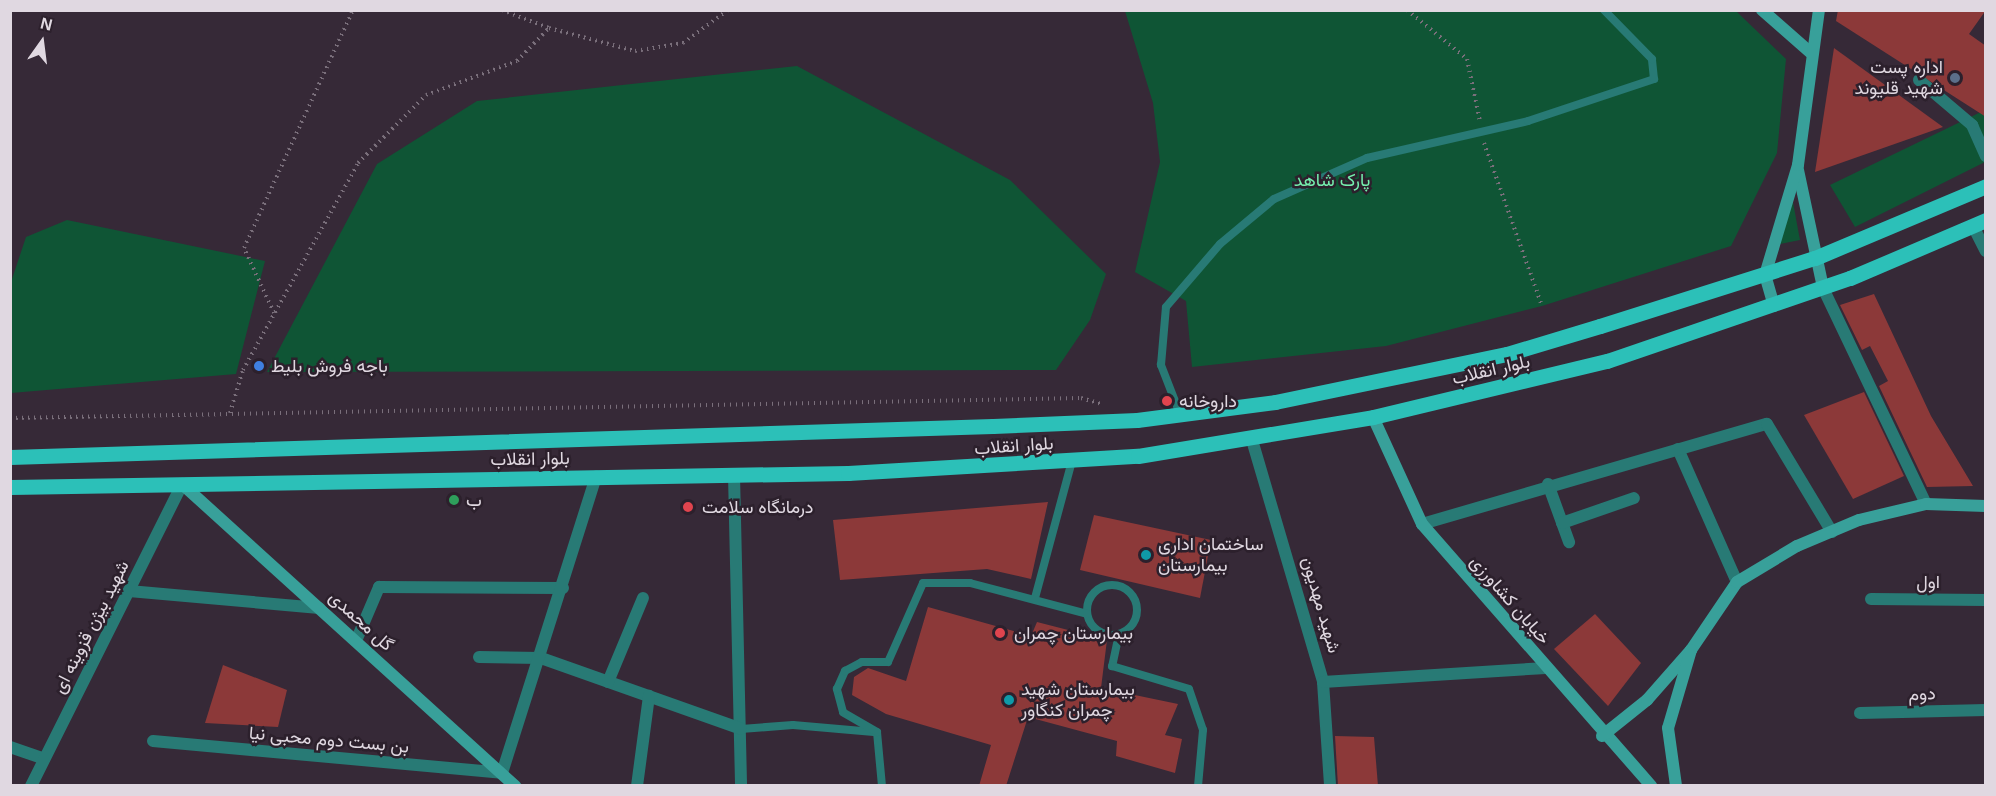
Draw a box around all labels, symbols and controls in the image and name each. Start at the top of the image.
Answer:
north arrow [12,12,72,72]
text: N [39,14,54,34]
place label: اداره پست شهید قلیوند [1855,57,1943,100]
marker: اداره پست شهید قلیوند [1948,71,1962,85]
park label: پارک شاهد [1294,169,1370,191]
street label: بلوار انقلاب [1450,351,1532,389]
place label: باجه فروش بلیط [271,355,388,377]
marker: باجه فروش بلیط [252,359,266,373]
place label: داروخانه [1179,390,1237,412]
marker: داروخانه [1160,394,1174,408]
street label: بلوار انقلاب [974,432,1054,460]
street label: بلوار انقلاب [490,448,570,470]
place label: ب [466,489,482,511]
marker: ب [447,493,461,507]
place label: درمانگاه سلامت [702,496,813,518]
marker: درمانگاه سلامت [679,498,697,516]
place label: ساختمان اداری بیمارستان [1158,534,1263,576]
marker: ساختمان اداری بیمارستان [1139,548,1153,562]
street label: خیابان کشاورزی [1465,551,1555,649]
street label: شهید مهدیون [1297,554,1345,656]
street label: شهید بیژن قزوینه ای [48,557,134,697]
street label: اول [1916,571,1940,593]
street label: گل محمدی [324,586,398,656]
place label: بیمارستان چمران [1014,622,1133,644]
marker: بیمارستان چمران [991,624,1009,642]
place label: بیمارستان شهید چمران کنگاور [1021,679,1135,722]
street label: دوم [1908,683,1936,705]
marker: بیمارستان شهید چمران کنگاور [1002,693,1016,707]
street label: بن بست دوم محبی نیا [248,722,410,758]

